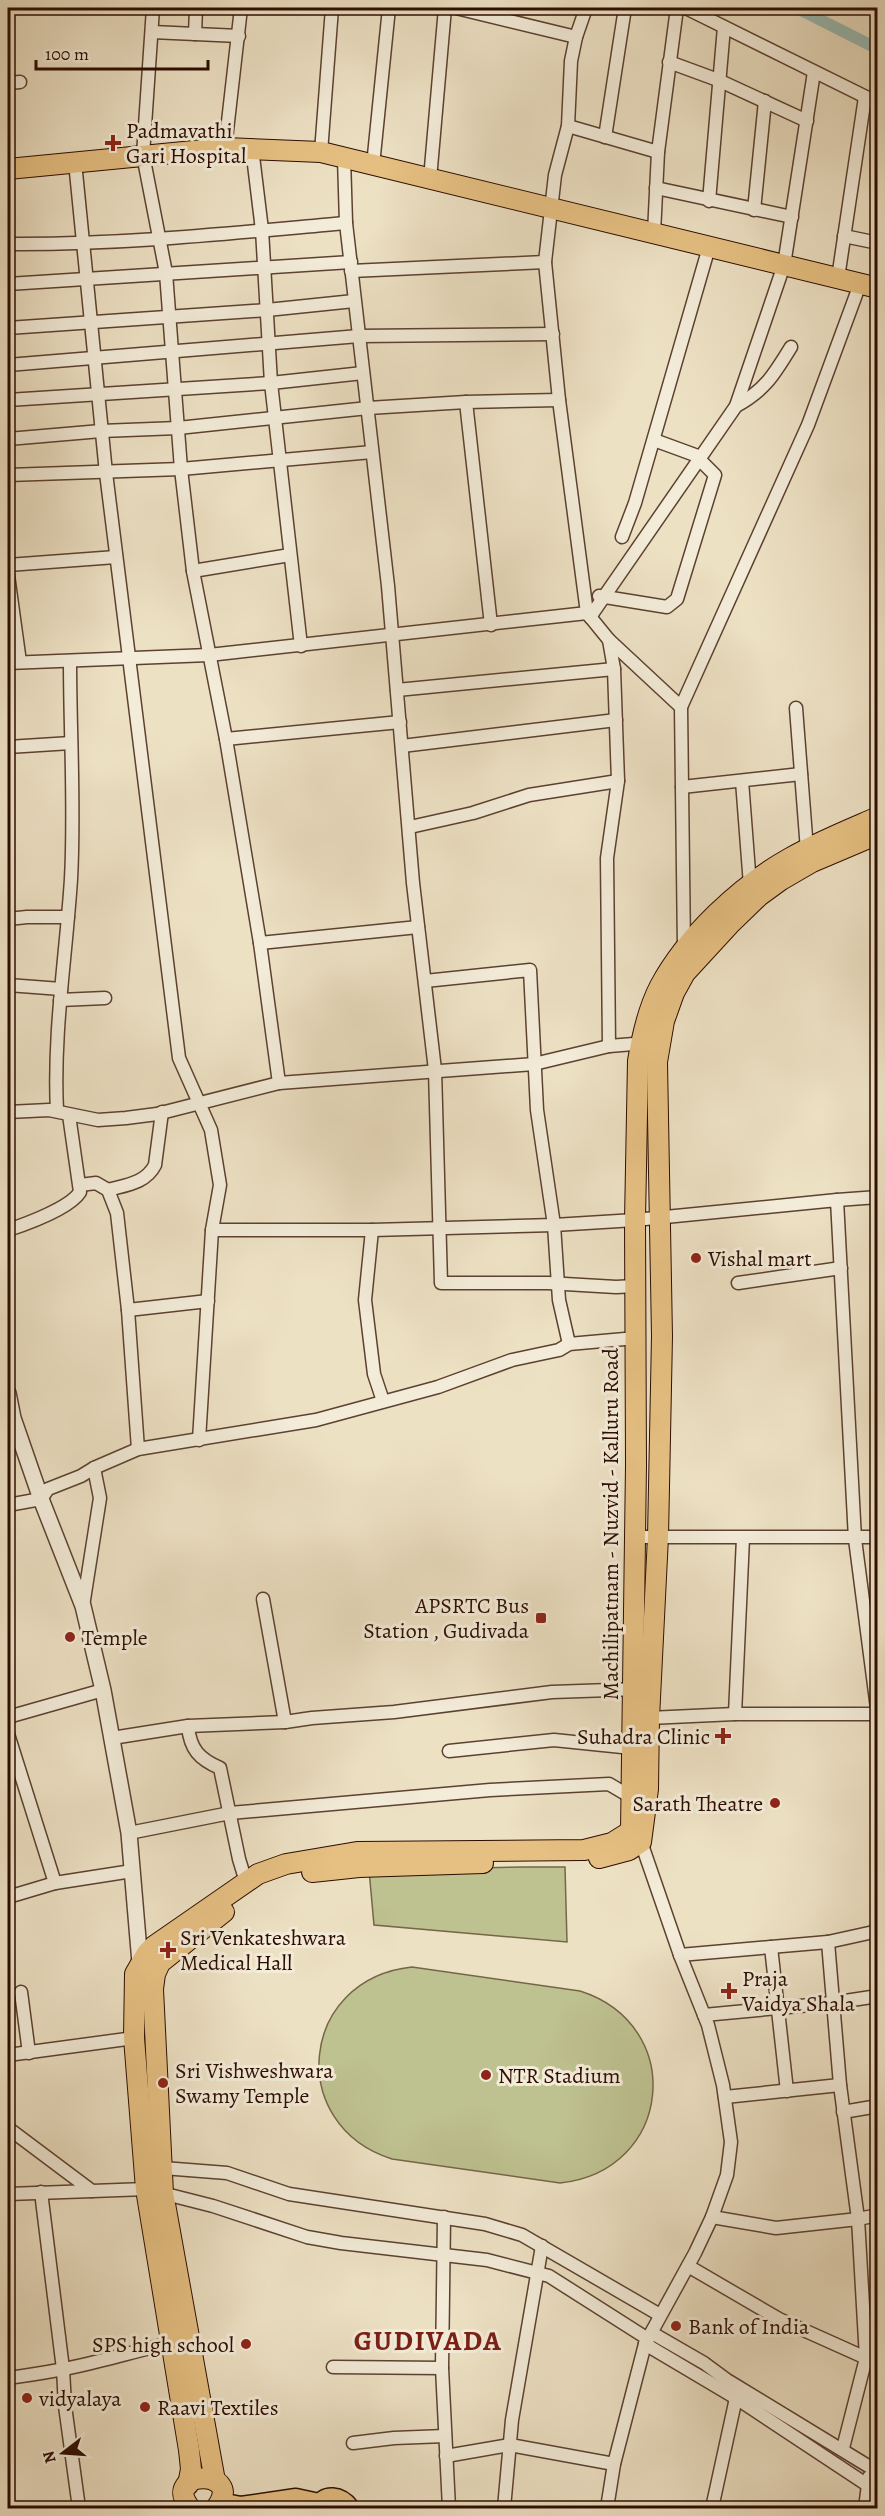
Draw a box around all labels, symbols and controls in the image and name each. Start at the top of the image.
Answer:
scale bar [36,33,208,71]
text: 100 m [45,42,89,66]
place label: Padmavathi Gari Hospital [126,116,246,171]
marker: Padmavathi Gari Hospital [104,134,122,152]
place label: Vishal mart [707,1244,812,1274]
marker: Vishal mart [689,1251,703,1265]
street label: Machilipatnam - Nuzvid - Kalluru Road [596,1348,626,1700]
place label: APSRTC Bus Station , Gudivada [363,1591,530,1646]
marker: APSRTC Bus Station , Gudivada [534,1611,548,1625]
place label: Temple [82,1623,148,1653]
marker: Temple [63,1630,77,1644]
place label: Suhadra Clinic [577,1722,710,1752]
marker: Suhadra Clinic [714,1727,732,1745]
place label: Sarath Theatre [632,1789,763,1819]
marker: Sarath Theatre [768,1796,782,1810]
place label: Sri Venkateshwara Medical Hall [180,1923,347,1978]
marker: Sri Venkateshwara Medical Hall [161,1943,175,1957]
place label: Praja Vaidya Shala [741,1964,856,2019]
marker: Praja Vaidya Shala [720,1982,738,2000]
place label: Sri Vishweshwara Swamy Temple [175,2056,334,2111]
place label: NTR Stadium [498,2061,621,2091]
marker: NTR Stadium [479,2068,493,2082]
marker: Sri Vishweshwara Swamy Temple [156,2076,170,2090]
place label: Bank of India [688,2312,810,2342]
marker: Bank of India [669,2319,683,2333]
district label: GUDIVADA [354,2322,502,2360]
place label: SPS high school [92,2330,234,2360]
marker: SPS high school [239,2337,253,2351]
place label: vidyalaya [38,2384,122,2414]
marker: vidyalaya [20,2391,34,2405]
place label: Raavi Textiles [157,2393,279,2423]
marker: Raavi Textiles [138,2400,152,2414]
north arrow [33,2423,93,2483]
text: N [37,2448,62,2466]

